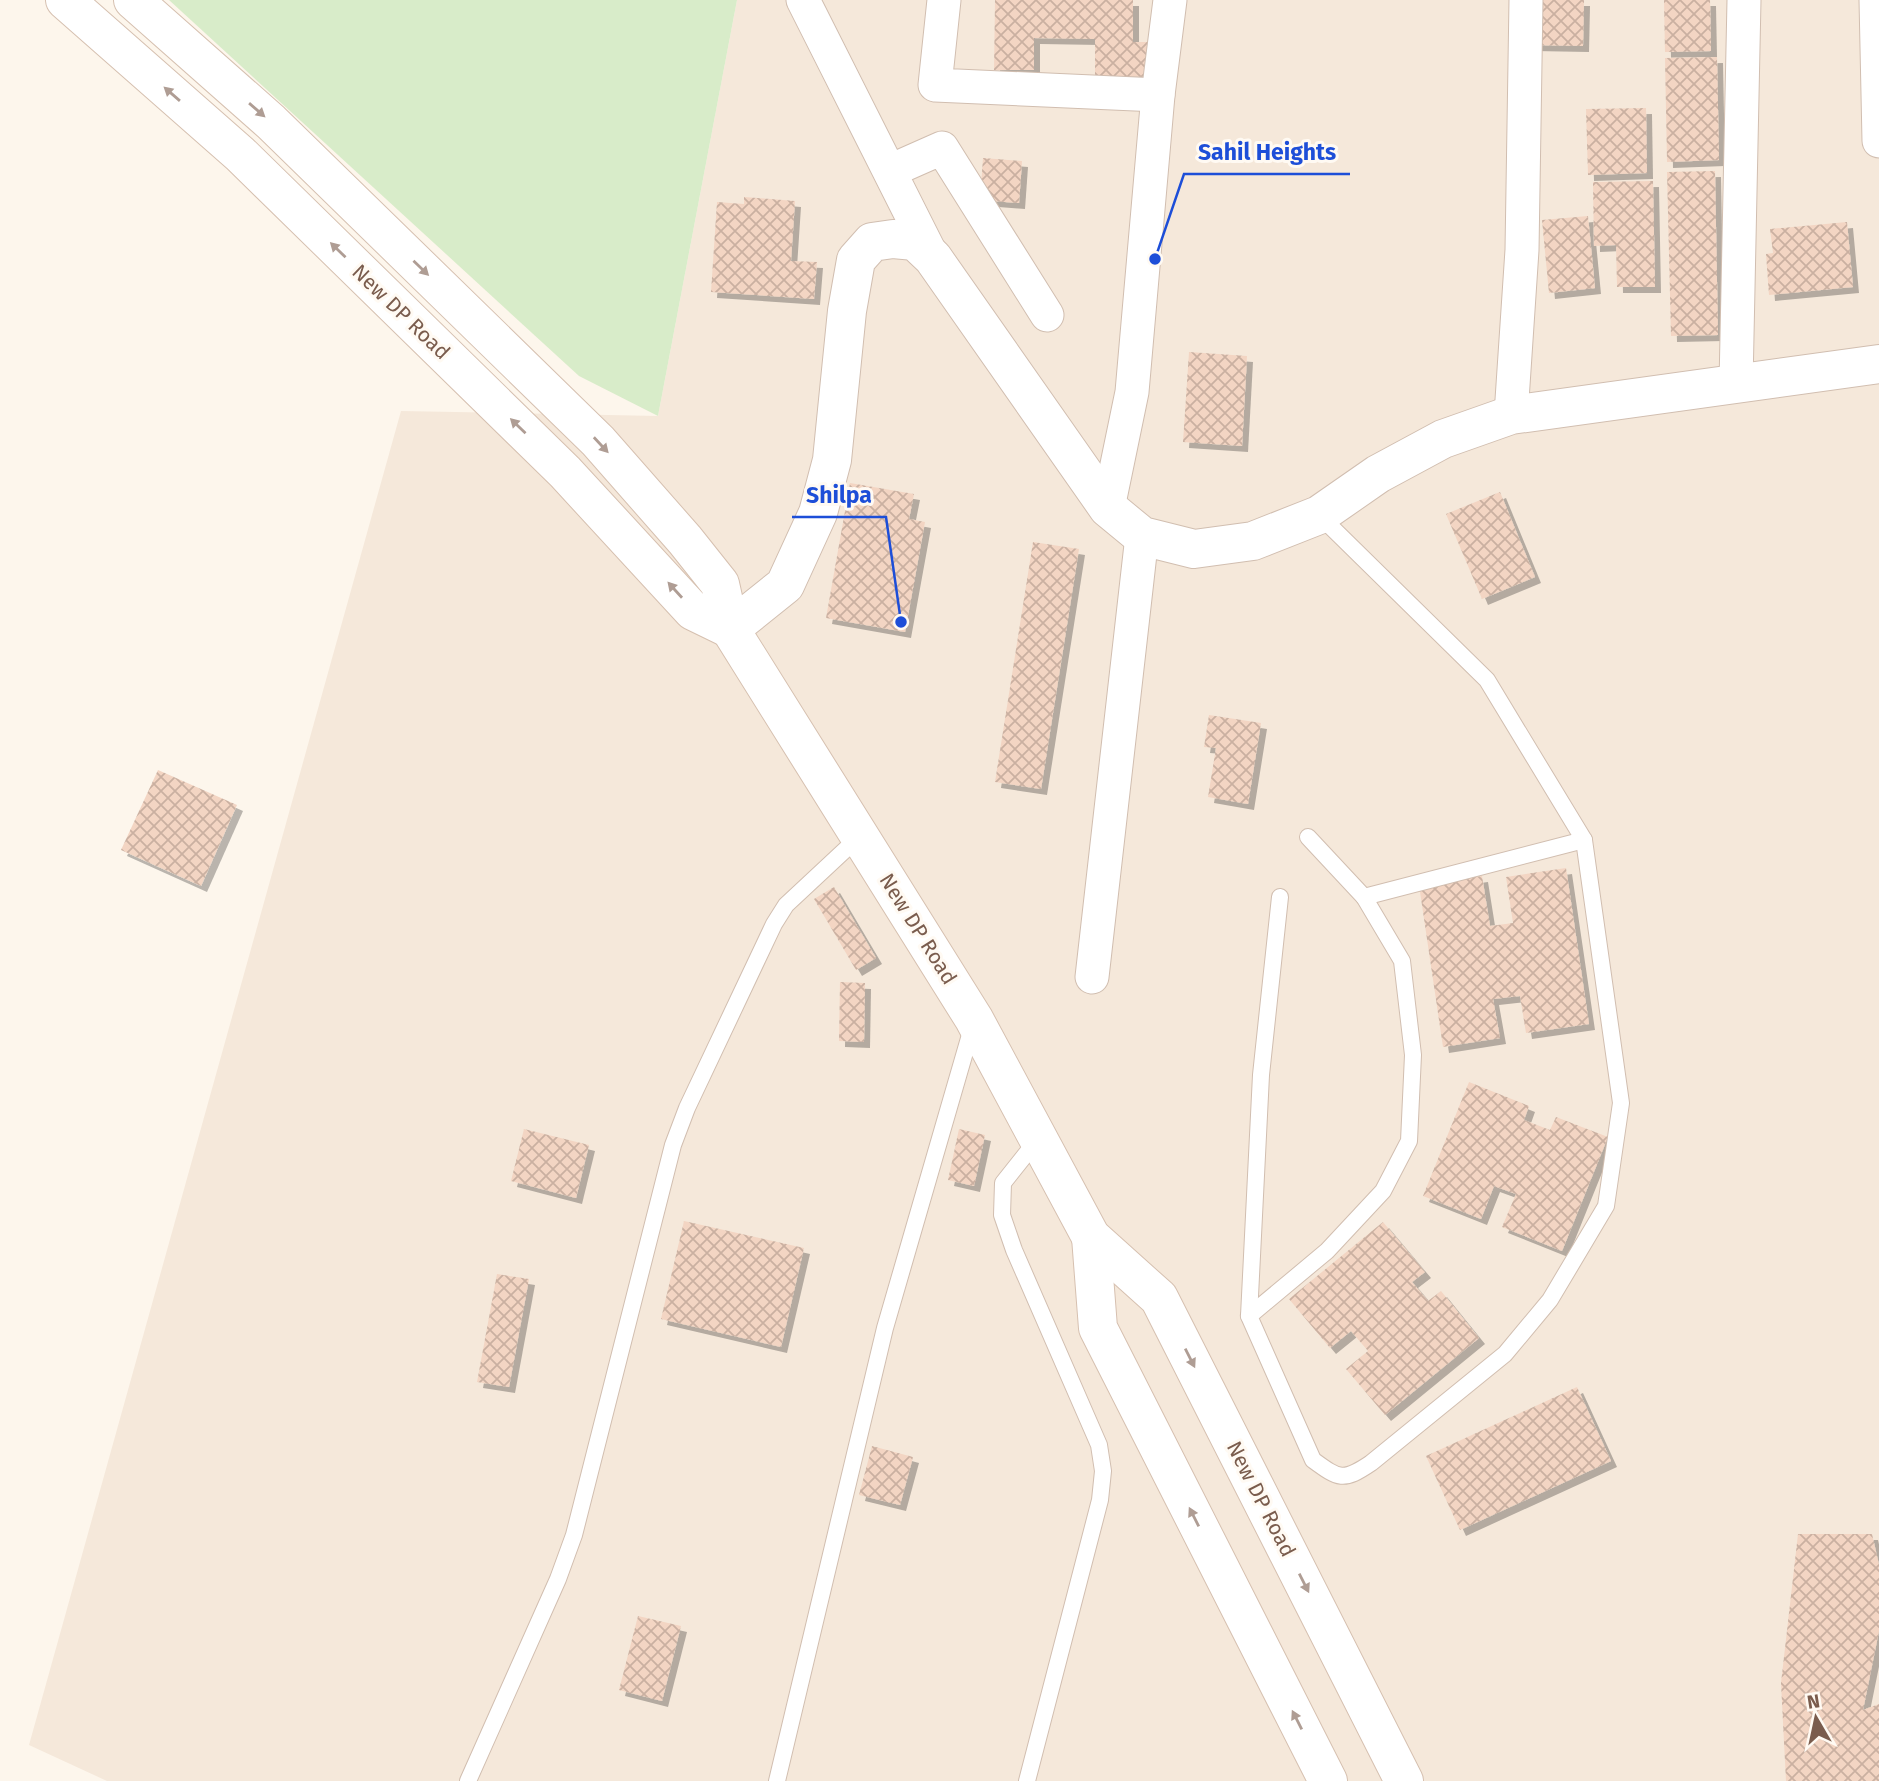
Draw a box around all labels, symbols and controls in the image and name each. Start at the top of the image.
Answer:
one-way arrow [163,86,181,102]
one-way arrow [249,102,266,117]
callout: Sahil Heights [1184,130,1350,174]
text: Sahil Heights [1198,138,1336,166]
one-way arrow [330,242,347,258]
street label: New DP Road [347,259,455,365]
one-way arrow [412,260,429,276]
one-way arrow [510,418,527,434]
one-way arrow [593,436,609,454]
callout: Shilpa [792,473,886,517]
text: Shilpa [806,481,872,509]
one-way arrow [667,581,683,599]
street label: New DP Road [874,869,962,989]
one-way arrow [1183,1349,1195,1369]
street label: New DP Road [1221,1437,1301,1561]
one-way arrow [1189,1507,1200,1527]
one-way arrow [1298,1573,1309,1593]
north arrow [1781,1683,1851,1753]
text: N [1805,1689,1821,1714]
one-way arrow [1292,1710,1303,1730]

